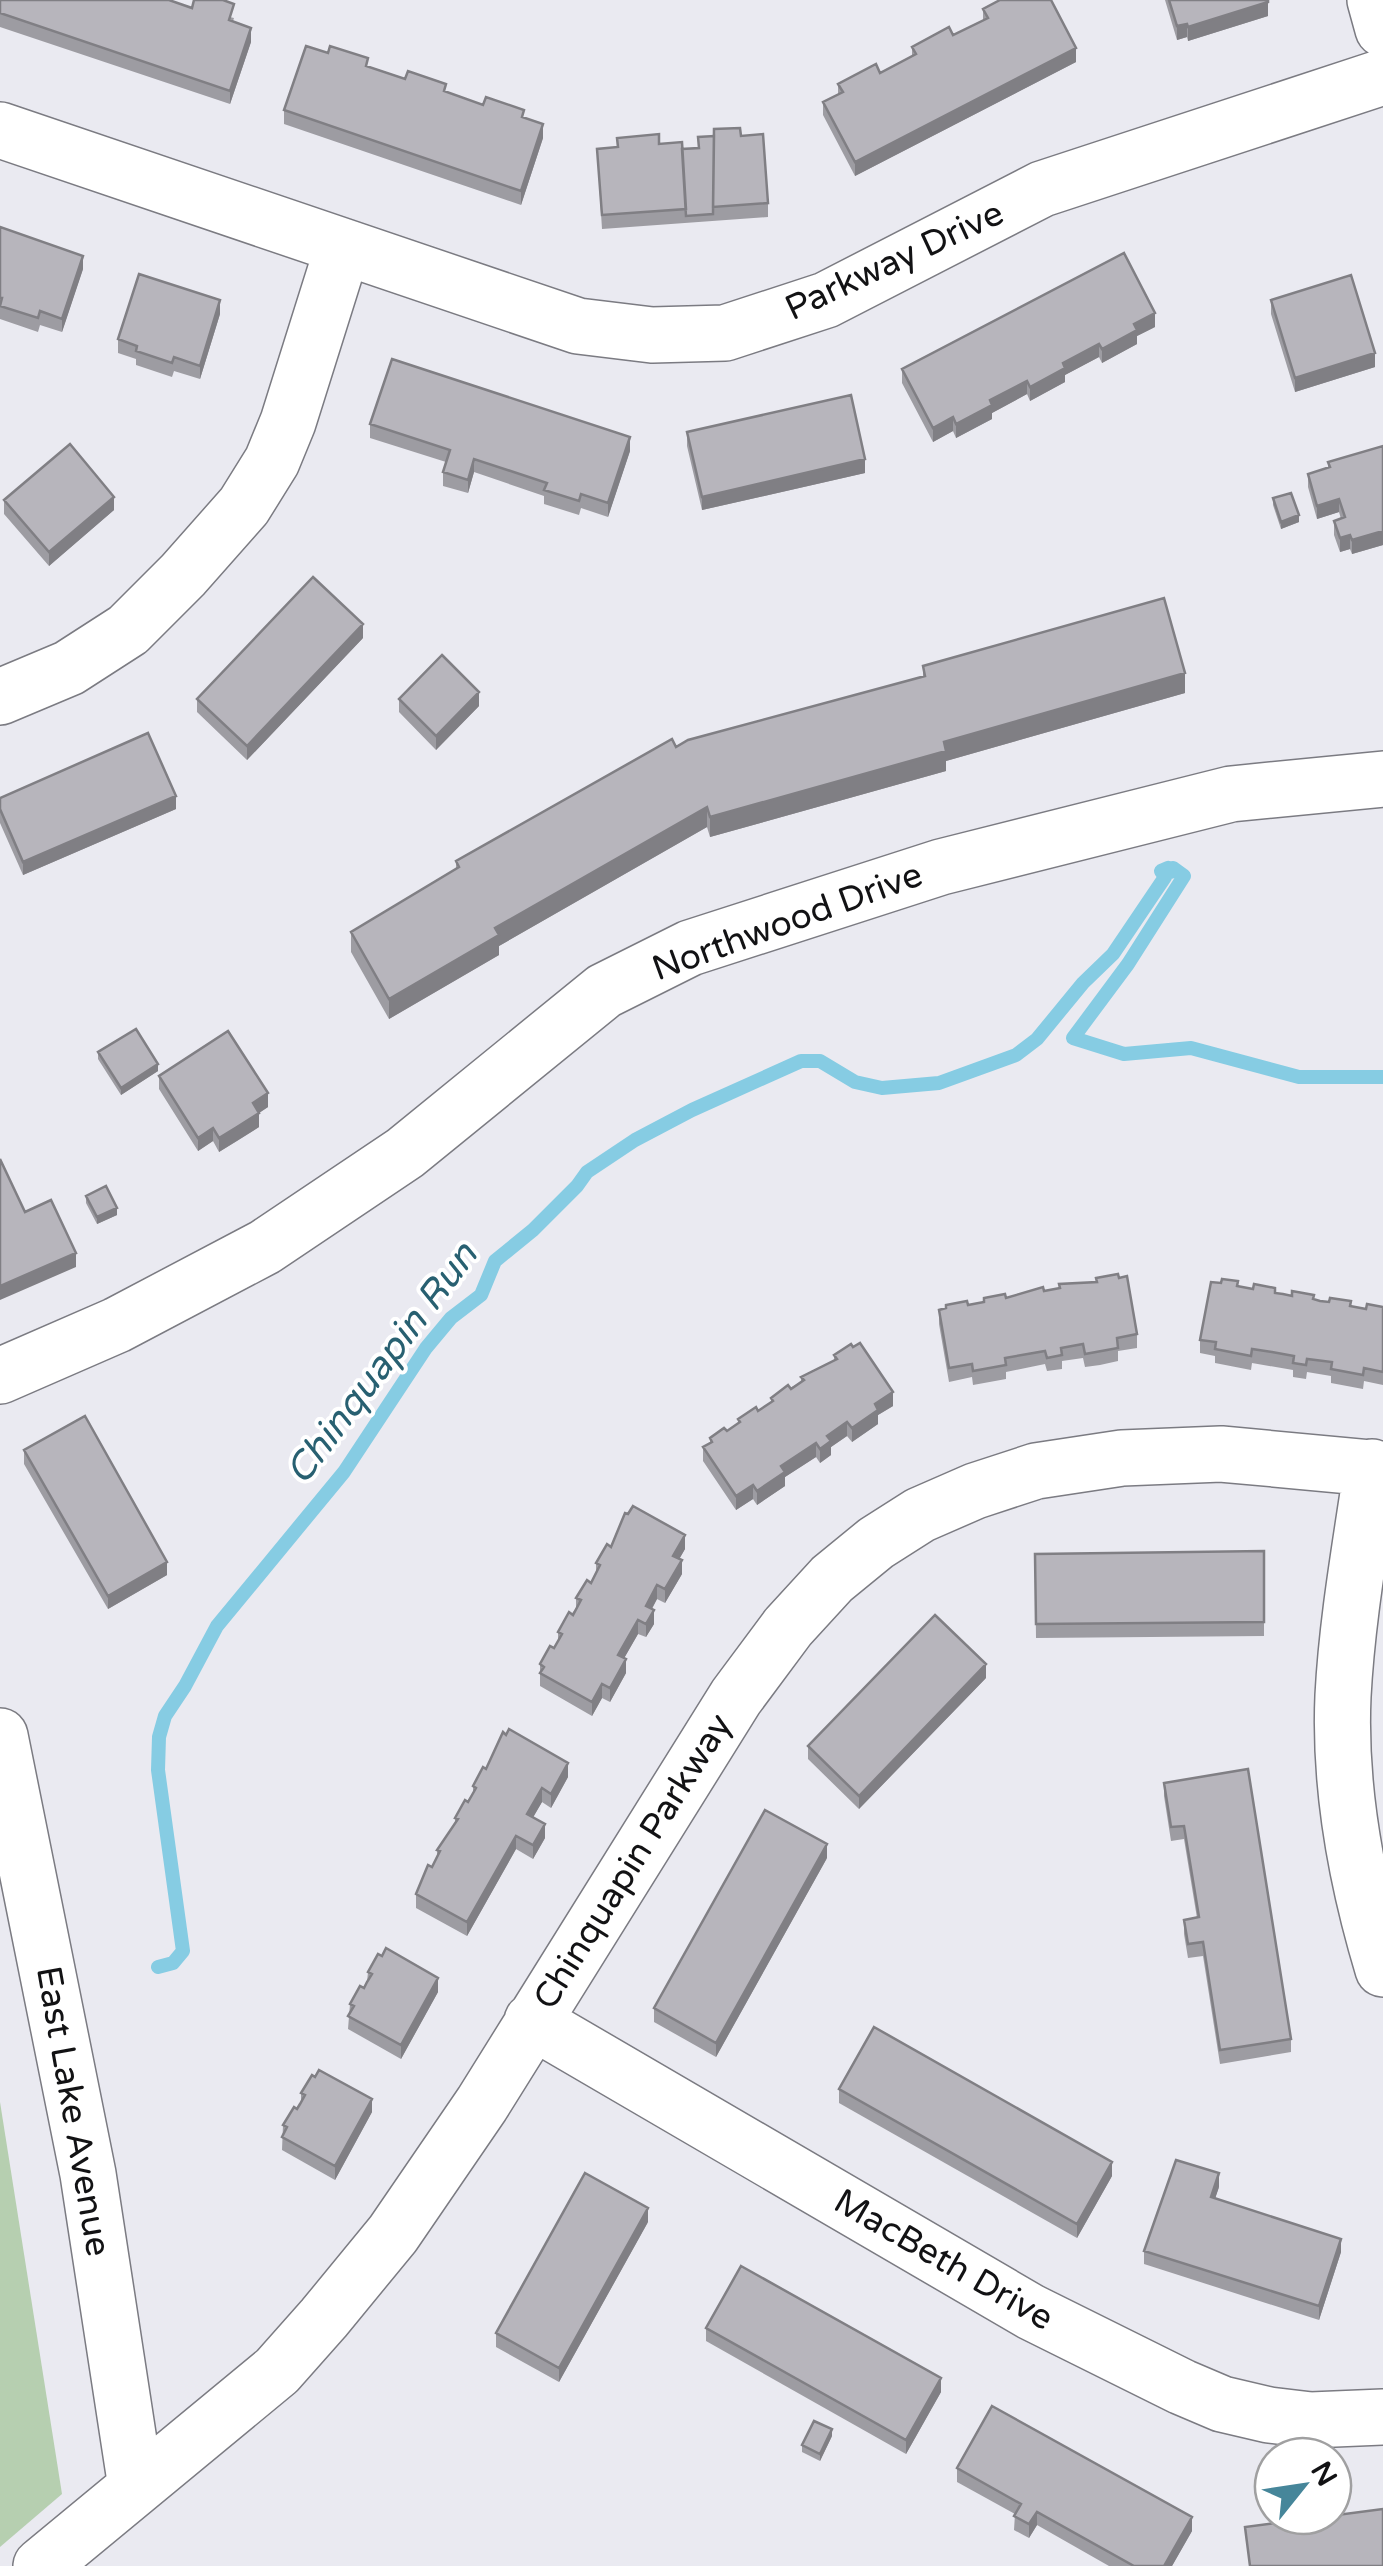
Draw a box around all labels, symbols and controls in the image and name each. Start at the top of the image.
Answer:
street label: Parkway Drive [779,192,1010,330]
street label: Northwood Drive [647,854,928,990]
water label: Chinquapin Run [276,1233,488,1493]
street label: Chinquapin Parkway [525,1706,741,2017]
street label: East Lake Avenue [27,1963,119,2259]
street label: MacBeth Drive [826,2180,1061,2340]
north arrow [1253,2436,1353,2536]
text: N [1303,2456,1344,2492]

